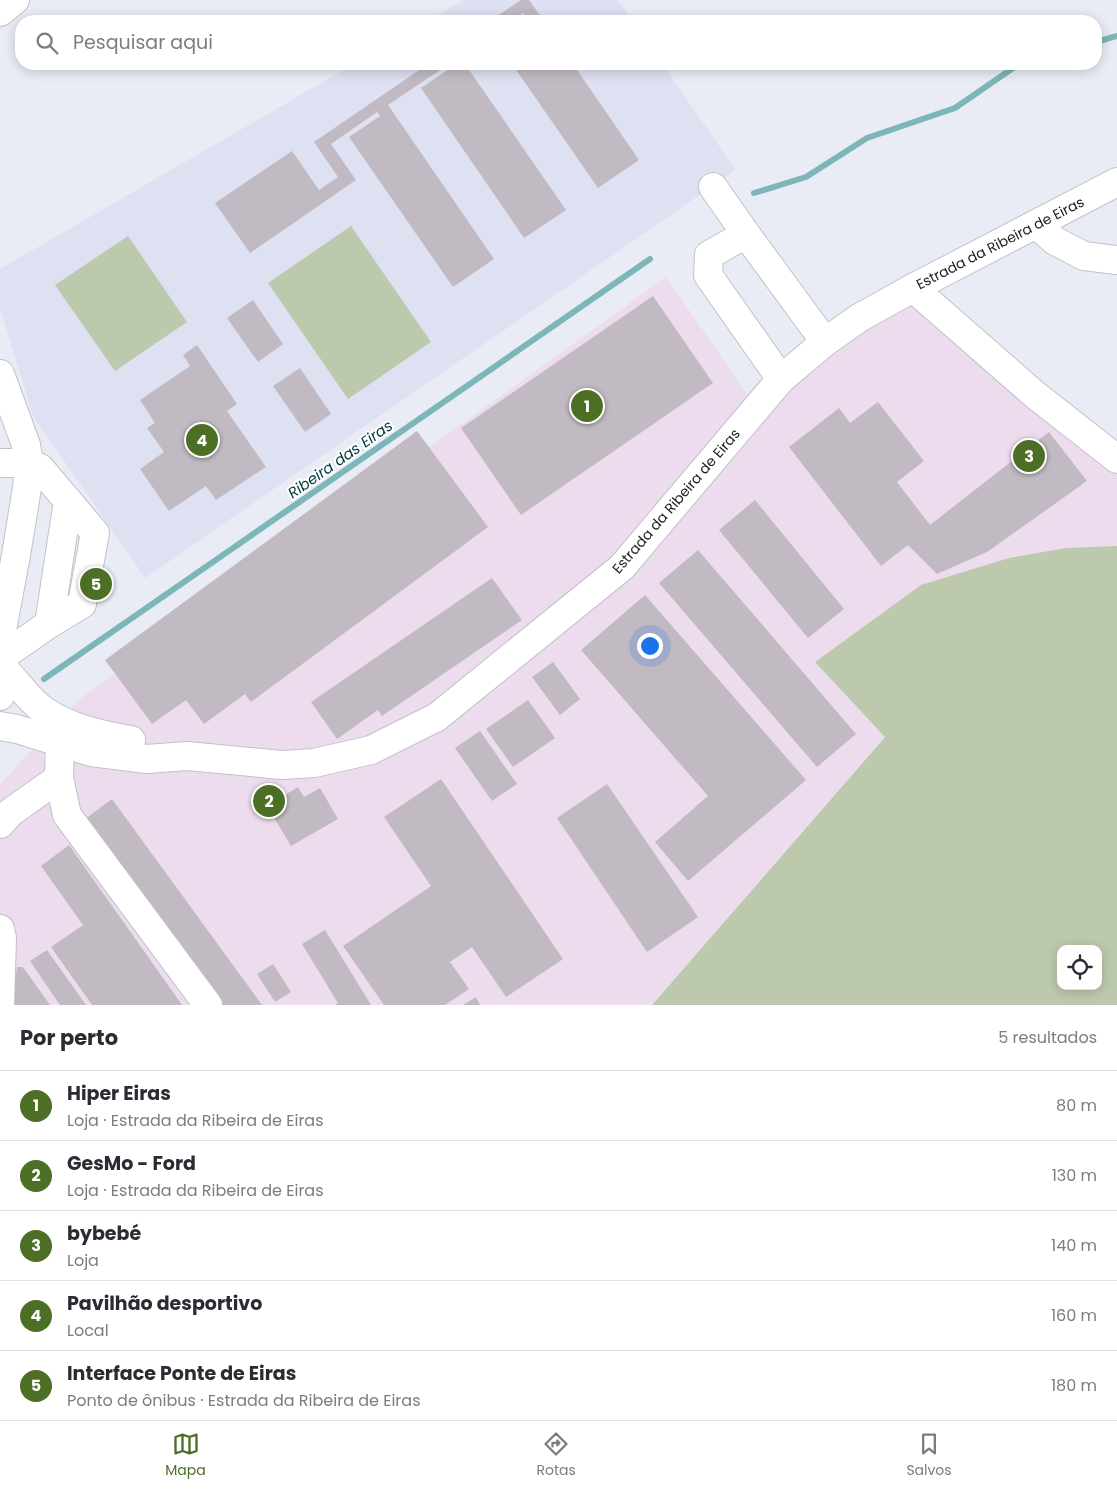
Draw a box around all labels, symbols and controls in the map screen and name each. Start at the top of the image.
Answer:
search box [15,15,1102,70]
icon: search [33,29,61,57]
text: Pesquisar aqui [73,29,213,56]
street label: Estrada da Ribeira de Eiras [913,192,1087,294]
pin: 1 [571,387,603,425]
water label: Ribeira das Eiras [283,415,397,503]
pin: 4 [186,421,218,459]
street label: Estrada da Ribeira de Eiras [607,424,745,578]
pin: 3 [1013,437,1045,475]
pin: 5 [80,565,112,603]
your location [637,633,663,659]
pin: 2 [253,782,285,820]
map controls [1057,945,1102,990]
button: locate [1057,945,1102,990]
text: Por perto [20,1023,118,1052]
text: 5 resultados [998,1026,1097,1049]
text: Hiper Eiras [67,1080,171,1107]
text: 1 [33,1094,39,1117]
text: 80 m [1056,1094,1097,1117]
text: Loja · Estrada da Ribeira de Eiras [67,1109,324,1132]
text: GesMo - Ford [67,1150,196,1177]
text: 2 [31,1164,41,1187]
text: 130 m [1052,1164,1097,1187]
text: Loja · Estrada da Ribeira de Eiras [67,1179,324,1202]
text: bybebé [67,1220,141,1247]
text: 3 [31,1234,41,1257]
text: 140 m [1051,1234,1097,1257]
text: Loja [67,1249,99,1272]
text: Pavilhão desportivo [67,1290,262,1317]
text: 4 [31,1304,41,1327]
text: 160 m [1051,1304,1097,1327]
text: Local [67,1319,109,1342]
text: Interface Ponte de Eiras [67,1360,296,1387]
text: 5 [31,1374,41,1397]
text: 180 m [1051,1374,1097,1397]
text: Ponto de ônibus · Estrada da Ribeira de Eiras [67,1389,421,1412]
tab: Mapa [165,1430,206,1481]
tab: Rotas [536,1430,576,1481]
tab: Salvos [906,1430,952,1481]

